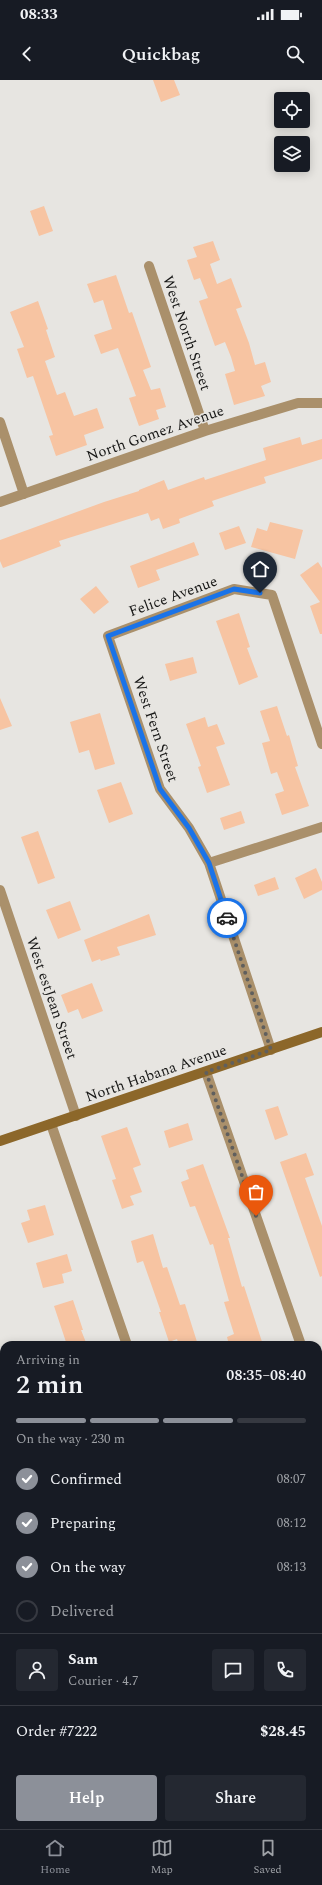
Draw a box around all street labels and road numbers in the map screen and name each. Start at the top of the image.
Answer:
street label: West North Street [156,273,217,394]
street label: North Gomez Avenue [83,399,227,468]
street label: Felice Avenue [126,570,221,623]
street label: West Fern Street [127,673,184,785]
street label: West estJean Street [20,934,83,1062]
street label: North Habana Avenue [82,1038,230,1108]

